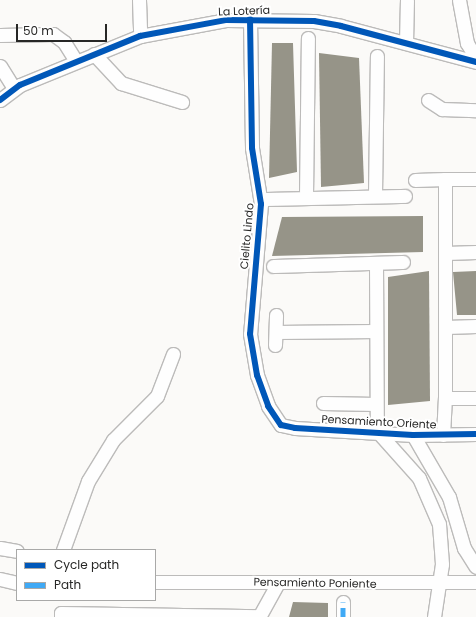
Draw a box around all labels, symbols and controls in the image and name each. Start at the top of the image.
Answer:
street label: La Lotería [218,3,270,19]
scale bar [18,16,109,42]
text: 50 m [23,22,54,39]
street label: Cielito Lindo [238,202,256,270]
street label: Pensamiento Oriente [321,412,437,432]
legend [16,549,156,601]
text: Cycle path [54,556,119,573]
street label: Pensamiento Poniente [253,575,377,591]
text: Path [54,576,81,593]

